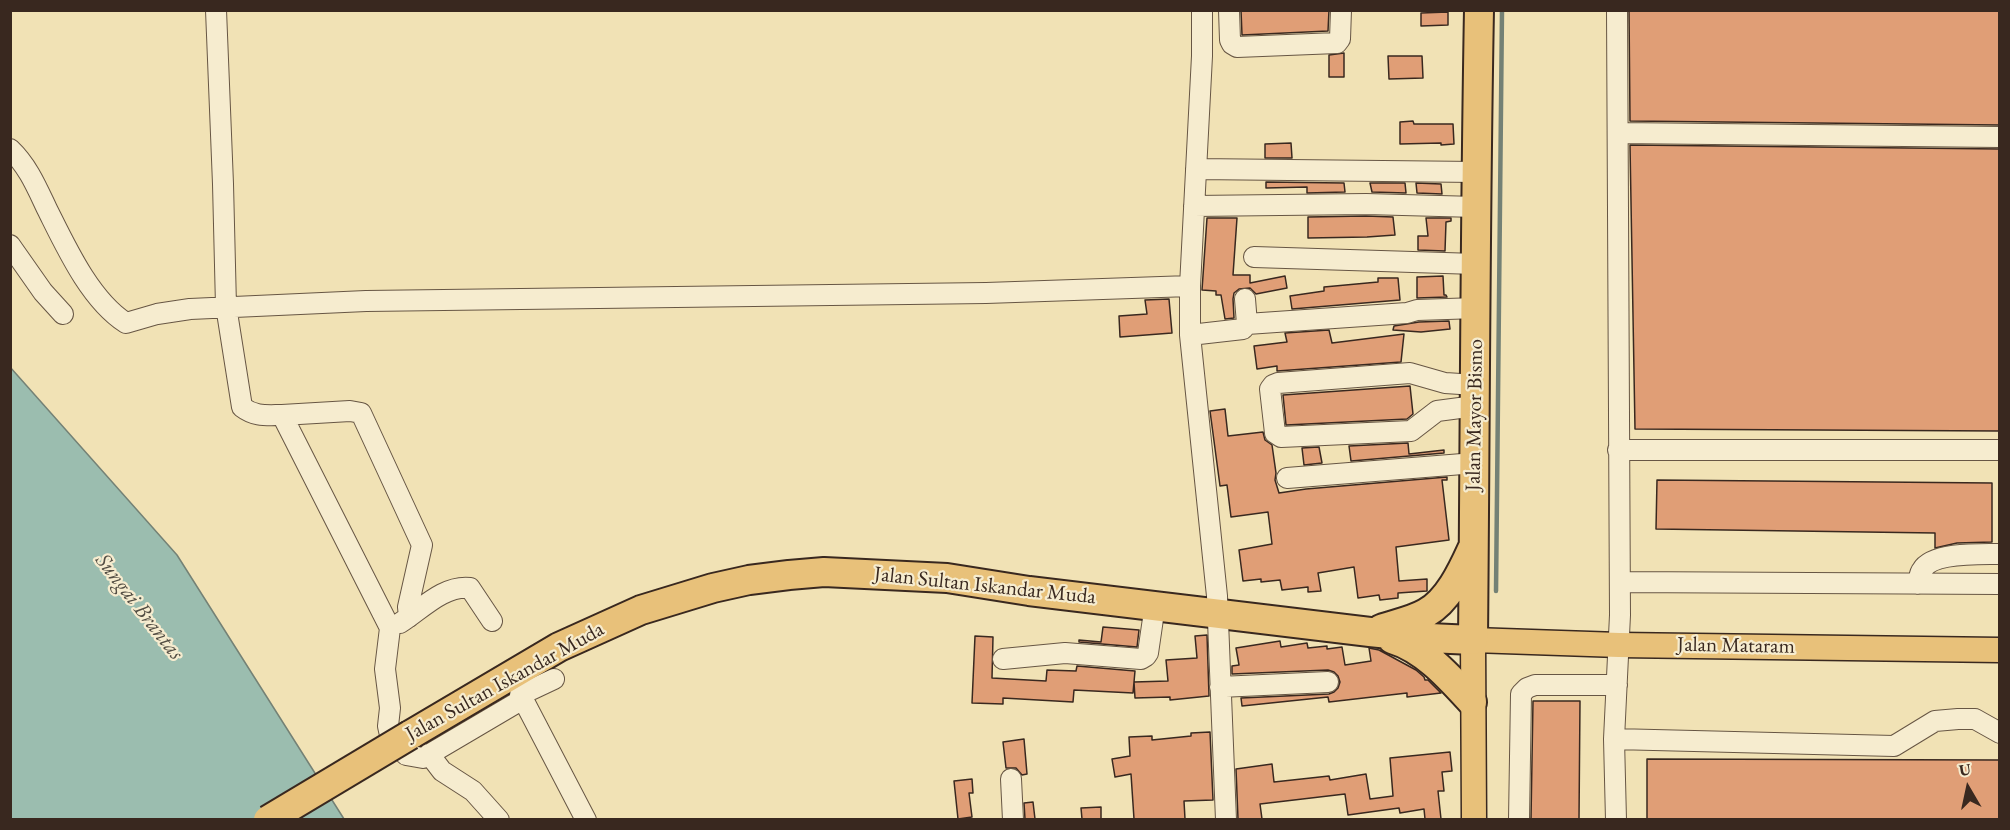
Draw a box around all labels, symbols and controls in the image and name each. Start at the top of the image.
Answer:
street label: Jalan Mayor Bismo [1461,339,1489,491]
water label: Sungai Brantas [89,548,189,666]
street label: Jalan Sultan Iskandar Muda [873,562,1097,610]
street label: Jalan Sultan Iskandar Muda [401,617,609,747]
street label: Jalan Mataram [1677,632,1795,660]
north arrow [1938,758,1998,818]
text: U [1958,758,1973,781]

